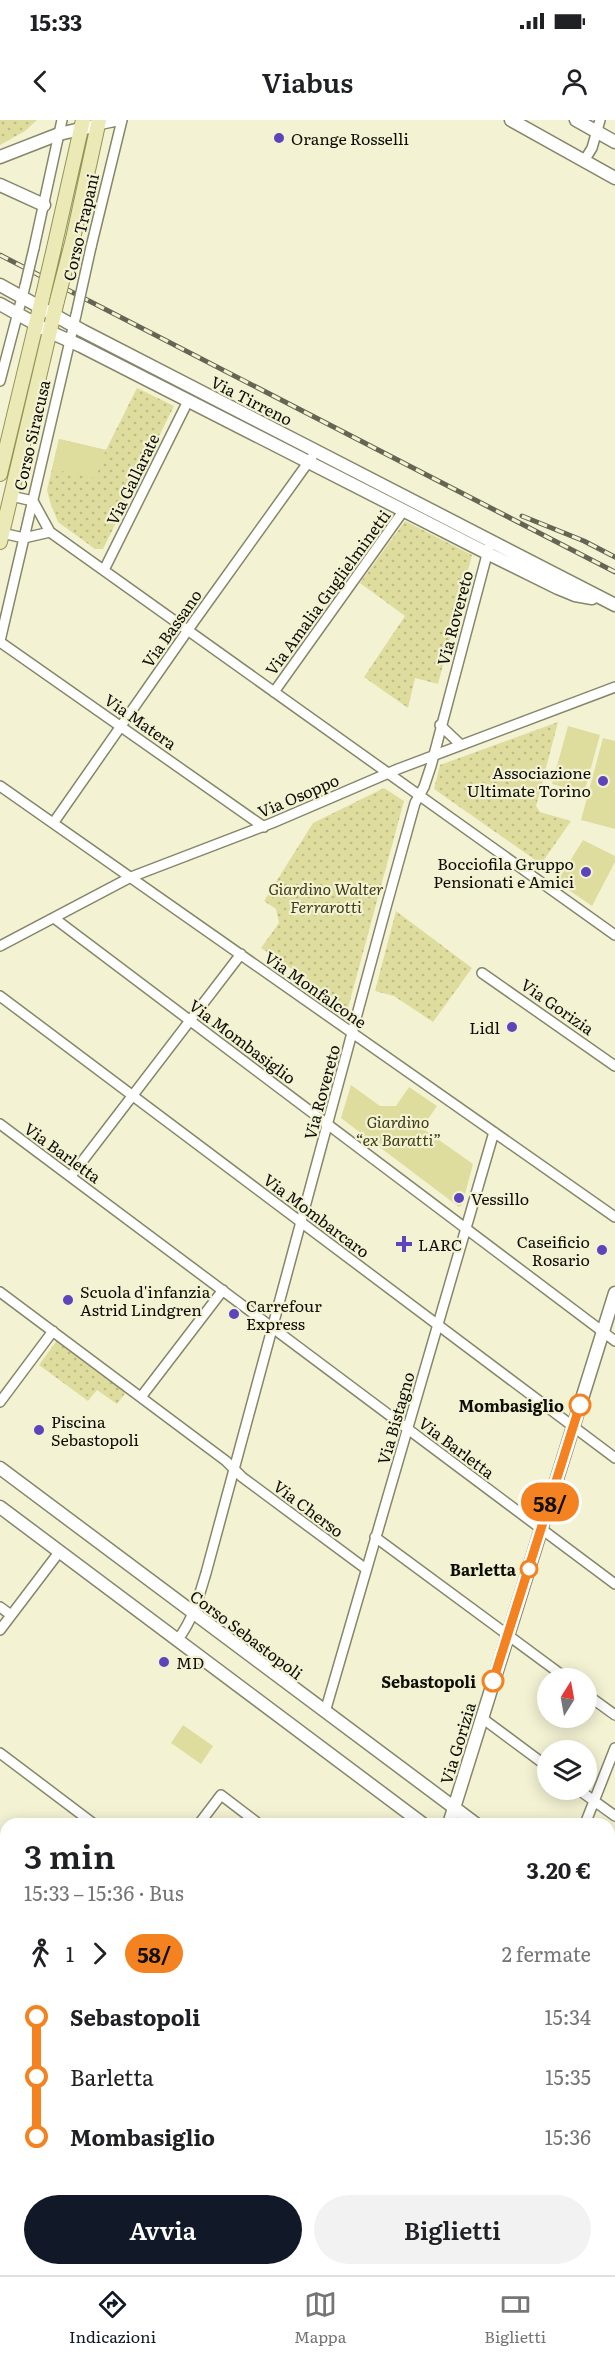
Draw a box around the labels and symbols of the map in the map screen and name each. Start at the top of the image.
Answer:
place label: Orange Rosselli [291,126,409,150]
marker: Orange Rosselli [272,131,286,145]
street label: Corso Trapani [56,171,104,283]
street label: Via Tirreno [207,369,297,431]
street label: Corso Siracusa [7,377,55,493]
street label: Via Gallarate [100,429,164,529]
street label: Via Amalia Guglielminetti [259,504,395,680]
street label: Via Rovereto [430,568,478,668]
street label: Via Bassano [135,584,207,672]
street label: Via Matera [100,687,182,755]
place label: Associazione Ultimate Torino [467,760,591,802]
street label: Via Osoppo [254,767,342,823]
marker: Associazione Ultimate Torino [596,774,610,788]
place label: Bocciofila Gruppo Pensionati e Amici [433,851,574,893]
marker: Bocciofila Gruppo Pensionati e Amici [579,865,593,879]
park label: Giardino Walter Ferrarotti [268,876,384,918]
street label: Via Monfalcone [260,945,372,1033]
street label: Via Gorizia [516,972,600,1040]
street label: Via Mombasiglio [185,993,301,1089]
place label: Lidl [469,1015,500,1039]
marker: Lidl [505,1020,519,1034]
street label: Via Rovereto [297,1042,345,1142]
park label: Giardino “ex Baratti” [355,1109,441,1151]
street label: Via Barletta [20,1116,107,1188]
street label: Via Mombarcaro [259,1167,375,1263]
place label: Vessillo [471,1186,529,1210]
marker: Vessillo [452,1191,466,1205]
place label: Caseificio Rosario [517,1229,590,1271]
place label: LARC [418,1232,462,1256]
marker: LARC [395,1235,413,1253]
marker: Caseificio Rosario [595,1243,609,1257]
place label: Scuola d'infanzia Astrid Lindgren [80,1279,211,1321]
marker: Scuola d'infanzia Astrid Lindgren [61,1293,75,1307]
place label: Carrefour Express [246,1293,322,1335]
marker: Carrefour Express [227,1307,241,1321]
street label: Via Bistagno [370,1369,420,1467]
place label: Mombasiglio [458,1393,564,1417]
marker: Mombasiglio [569,1394,591,1416]
place label: Piscina Sebastopoli [51,1409,139,1451]
street label: Via Barletta [414,1410,500,1484]
marker: Piscina Sebastopoli [32,1423,46,1437]
street label: Via Cherso [269,1474,349,1542]
line badge: 58/ [516,1482,584,1522]
place label: Barletta [450,1557,517,1581]
marker: Barletta [520,1560,538,1578]
street label: Corso Sebastopoli [186,1584,308,1684]
place label: MD [176,1650,204,1674]
marker: MD [157,1655,171,1669]
north arrow [537,1668,597,1728]
place label: Sebastopoli [381,1669,476,1693]
marker: Sebastopoli [482,1670,504,1692]
street label: Via Gorizia [433,1699,481,1787]

